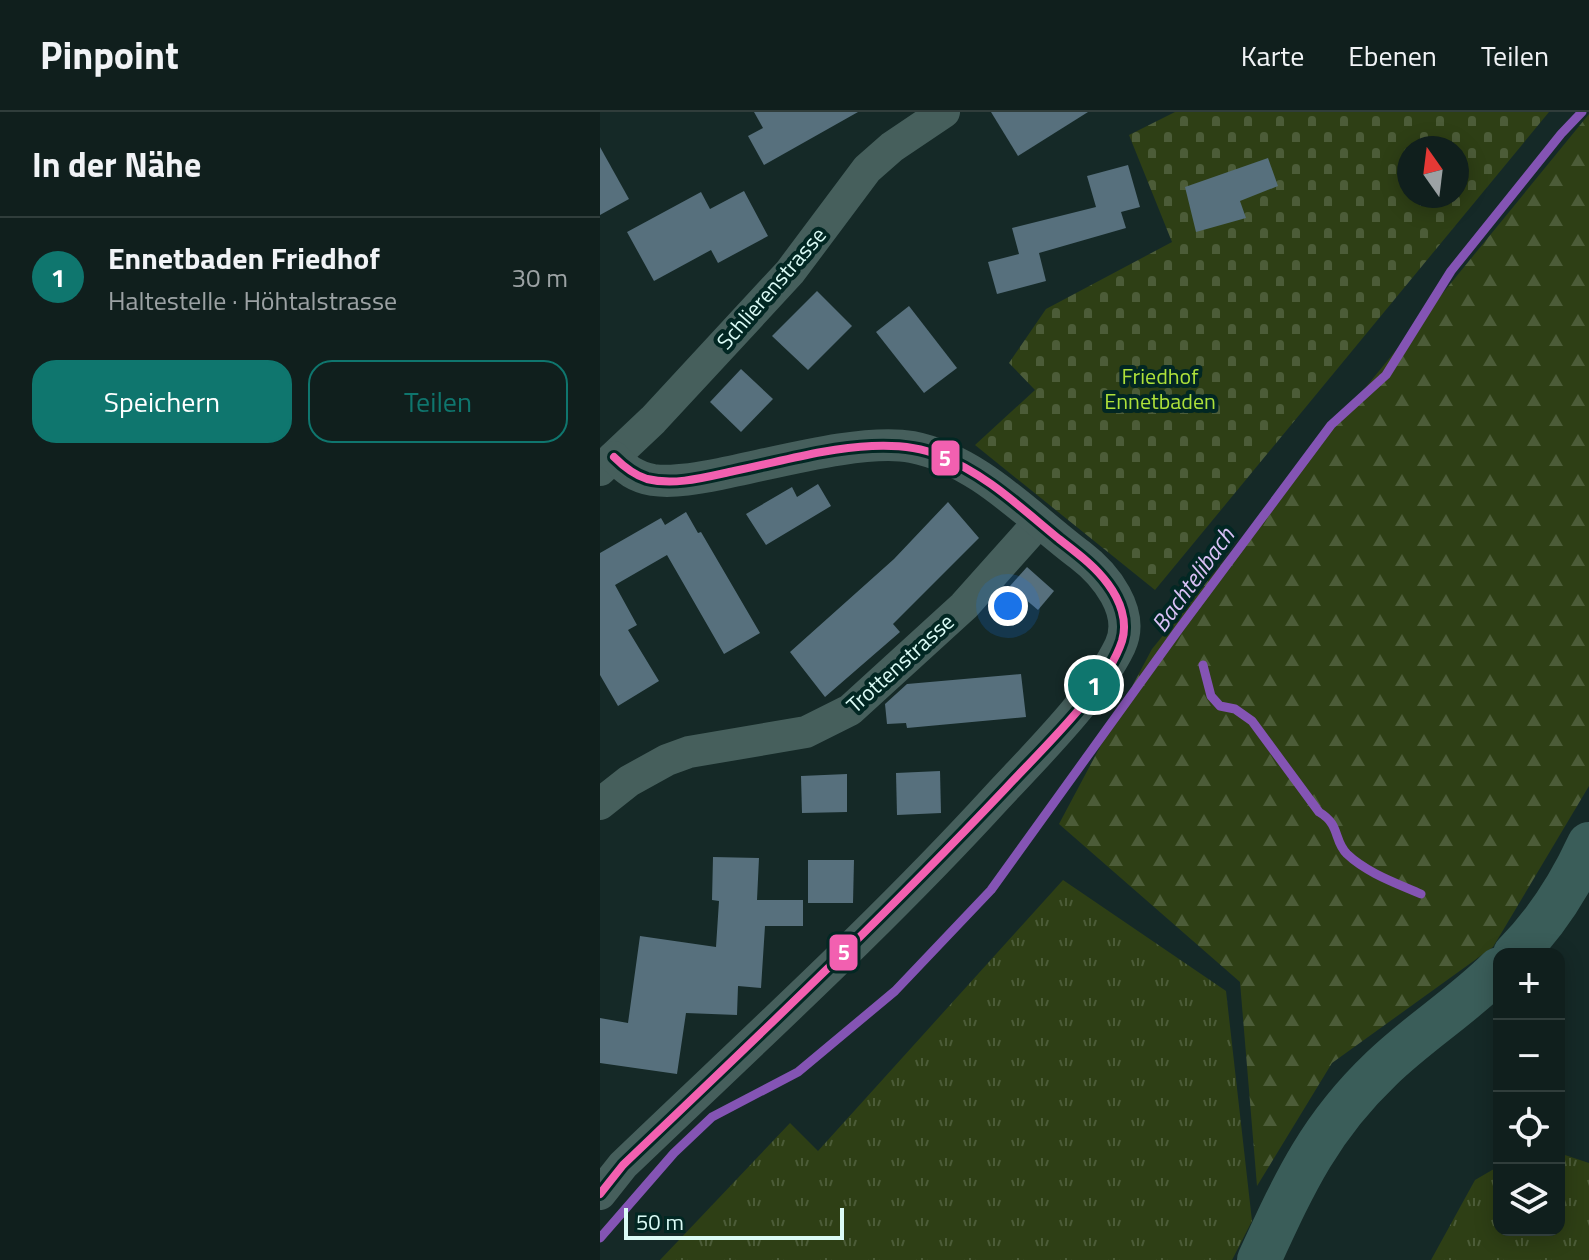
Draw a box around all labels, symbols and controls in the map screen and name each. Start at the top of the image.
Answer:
text: Pinpoint [40,26,179,84]
text: Karte [1241,34,1304,77]
text: Ebenen [1348,34,1437,77]
text: Teilen [1481,34,1549,77]
north arrow [1397,136,1469,208]
text: In der Nähe [32,138,201,190]
street label: Schlierenstrasse [708,219,834,357]
text: Ennetbaden Friedhof [108,235,380,281]
text: 1 [51,258,65,297]
text: 30 m [511,258,568,297]
text: Haltestelle · Höhtalstrasse [108,281,397,320]
park label: Friedhof Ennetbaden [1104,359,1216,418]
button: Speichern [32,360,292,443]
button: Teilen [308,360,568,443]
line badge: 5 [930,439,961,477]
text: 5 [939,441,951,475]
water label: Bachtelibach [1142,519,1243,639]
your location [988,586,1028,626]
street label: Trottenstrasse [838,605,962,721]
pin: 1 [1068,655,1120,715]
line badge: 5 [828,933,859,972]
text: 5 [838,935,850,969]
map controls [1493,948,1565,1236]
button: + [1493,948,1565,1020]
button: − [1493,1020,1565,1092]
button: locate [1493,1092,1565,1164]
button: layers [1493,1164,1565,1236]
scale bar [624,1204,844,1240]
text: 50 m [636,1205,684,1239]

